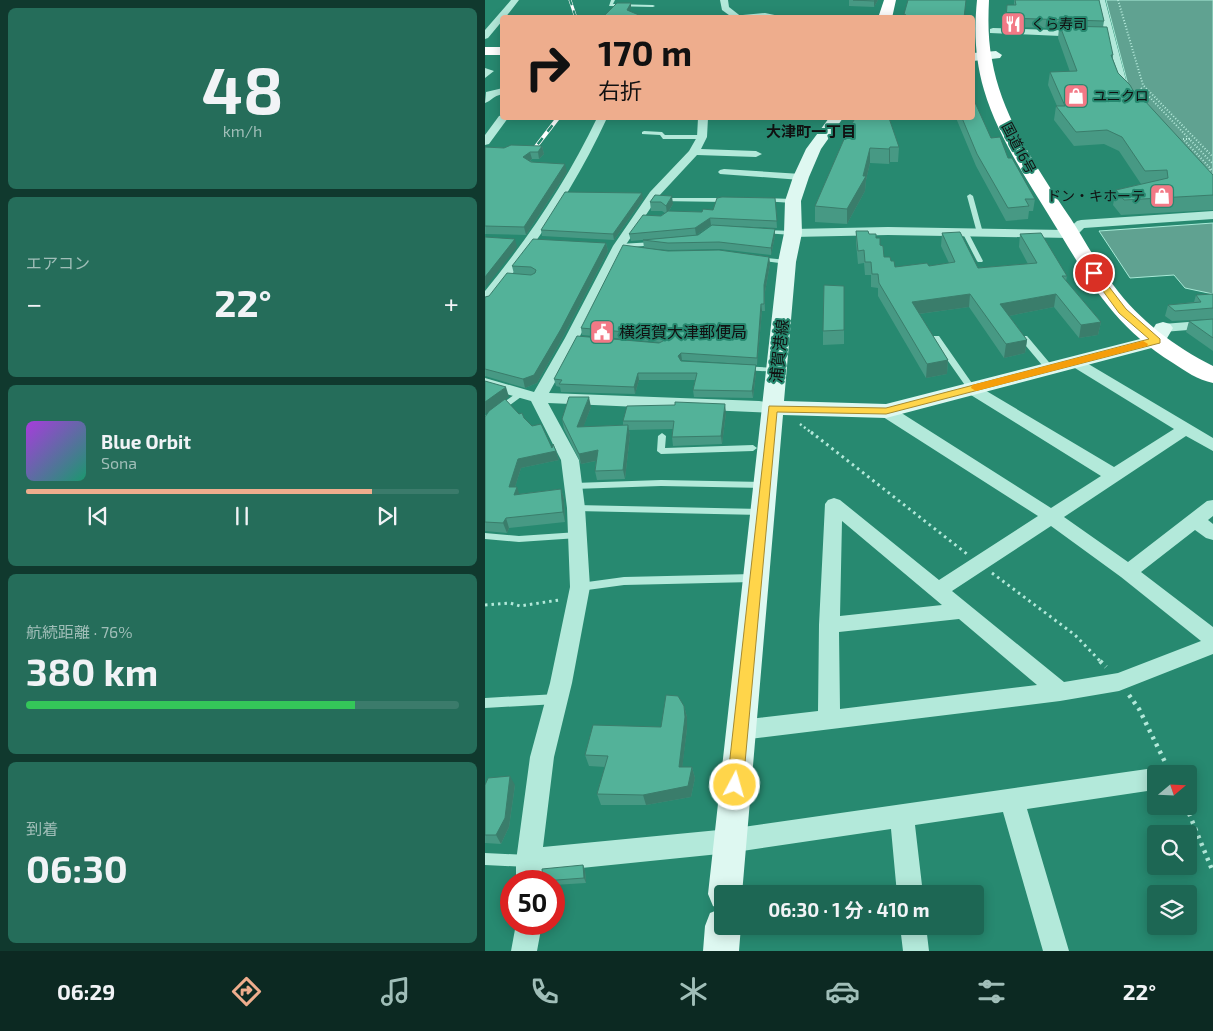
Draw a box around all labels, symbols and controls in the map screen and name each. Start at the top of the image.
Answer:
restaurant icon: くら寿司 [1000,11,1026,37]
place label: くら寿司 [1031,15,1087,32]
text: 170 m [598,31,692,73]
icon: right [515,35,580,100]
text: 48 [202,49,283,127]
text: 右折 [598,77,642,103]
shop icon: ユニクロ [1063,83,1089,109]
place label: ユニクロ [1093,87,1149,104]
street label: 国道16号 [999,119,1040,176]
text: km/h [223,121,262,140]
district label: 大津町一丁目 [766,122,856,140]
shop icon: ドン・キホーテ [1149,183,1175,209]
place label: ドン・キホーテ [1047,187,1145,204]
pin [1073,252,1115,294]
text: エアコン [26,253,90,272]
icon: arrive [1080,259,1108,287]
text: 22° [214,279,272,325]
text: − [26,286,42,320]
text: + [444,286,459,320]
street label: 浦賀港線 [766,318,791,384]
public building icon: 横須賀大津郵便局 [589,319,615,345]
place label: 横須賀大津郵便局 [619,322,747,341]
text: Blue Orbit [101,430,191,453]
text: Sona [101,453,137,472]
icon: previous [84,502,112,530]
icon: pause [228,502,256,530]
icon: next [373,502,401,530]
text: 航続距離 · 76% [26,622,133,641]
text: 380 km [26,648,158,694]
position arrow [708,758,760,810]
north arrow [1147,765,1197,815]
map controls [1147,765,1197,935]
text: 到着 [26,819,58,838]
button: search [1147,825,1197,875]
text: 06:30 [26,845,128,891]
speed limit sign: 50 [500,870,565,935]
button: layers [1147,885,1197,935]
text: 06:30 · 1 分 · 410 m [768,898,930,921]
icon: directions [229,974,264,1009]
icon: music [378,974,413,1009]
icon: phone [527,974,562,1009]
icon: climate [676,974,711,1009]
icon: car [825,974,860,1009]
icon: filters [974,974,1009,1009]
text: 06:29 [57,978,115,1004]
text: 22° [1123,978,1156,1004]

